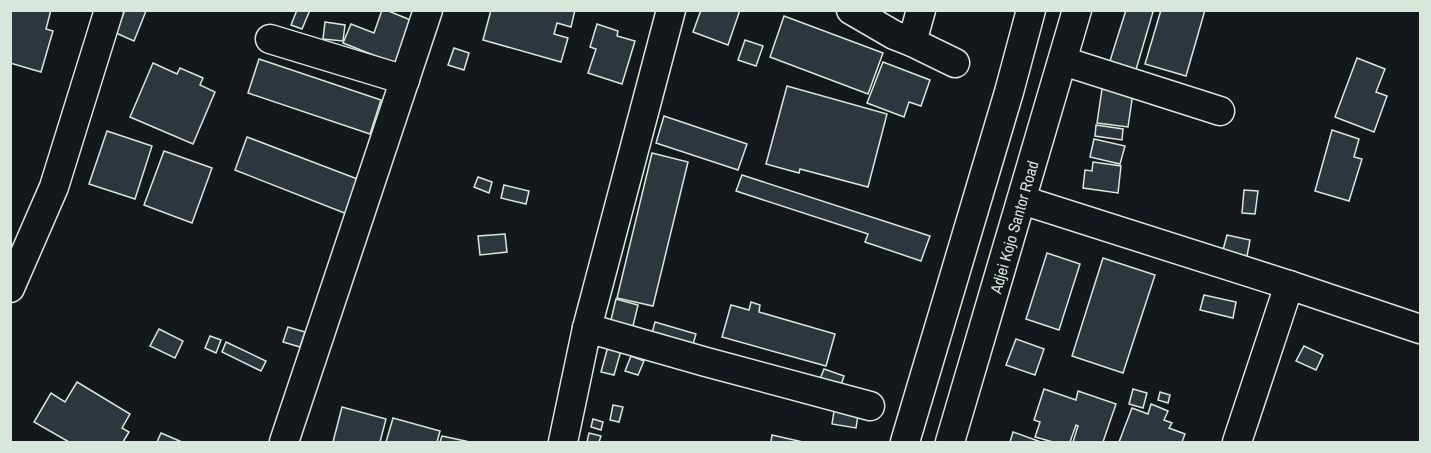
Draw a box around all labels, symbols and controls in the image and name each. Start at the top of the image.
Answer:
street label: Adjei Kojo Santor Road [984,158,1043,297]

